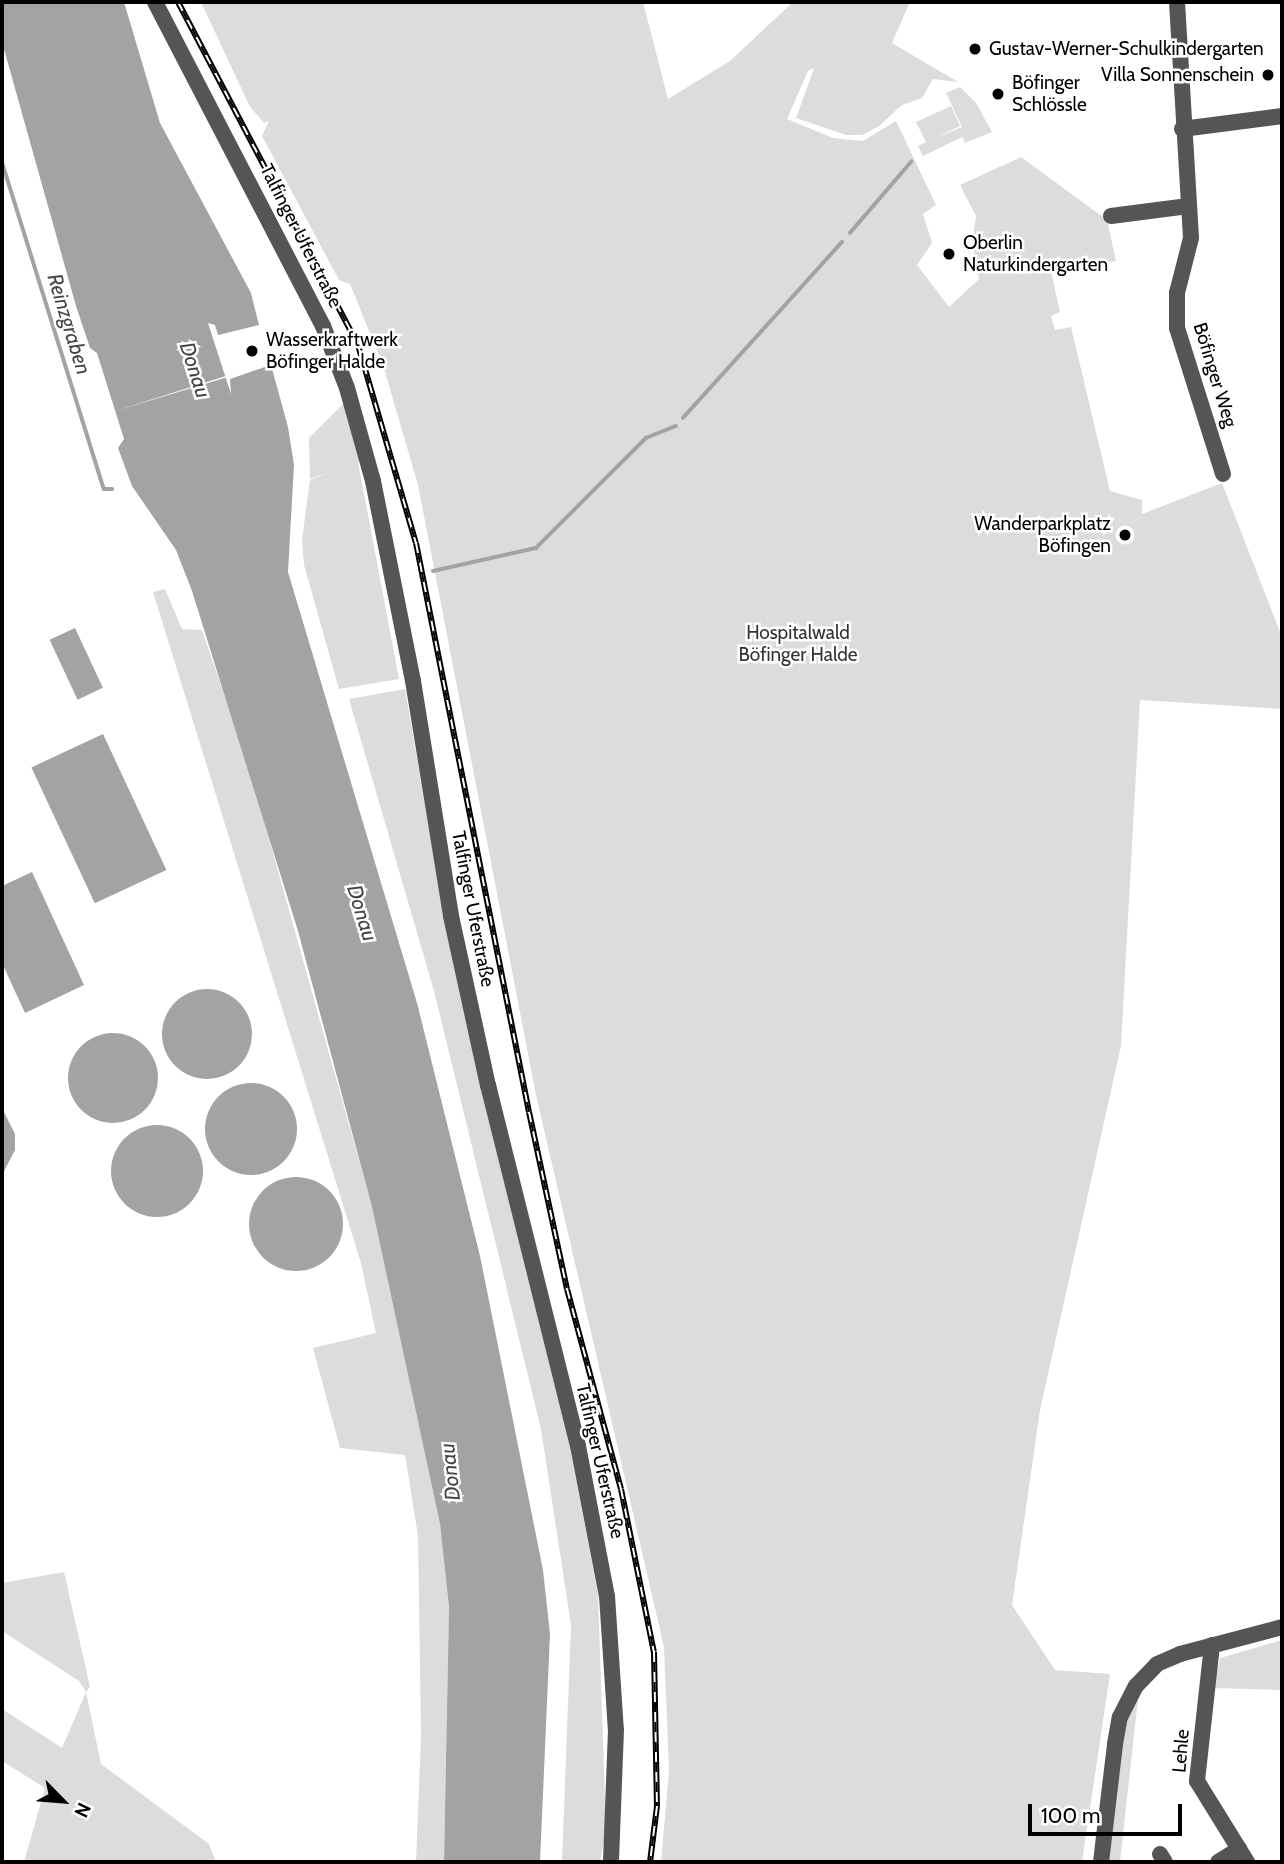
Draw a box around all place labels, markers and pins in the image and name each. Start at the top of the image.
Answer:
place label: Gustav-Werner-Schulkindergarten [989,38,1264,60]
marker: Gustav-Werner-Schulkindergarten [967,41,983,57]
place label: Villa Sonnenschein [1101,64,1254,86]
marker: Villa Sonnenschein [1260,67,1276,83]
place label: Böfinger Schlössle [1012,72,1087,116]
marker: Böfinger Schlössle [990,86,1006,102]
place label: Oberlin Naturkindergarten [963,232,1108,276]
marker: Oberlin Naturkindergarten [941,246,957,262]
place label: Wasserkraftwerk Böfinger Halde [266,329,398,373]
marker: Wasserkraftwerk Böfinger Halde [244,343,260,359]
place label: Wanderparkplatz Böfingen [974,513,1111,557]
marker: Wanderparkplatz Böfingen [1117,527,1133,543]

